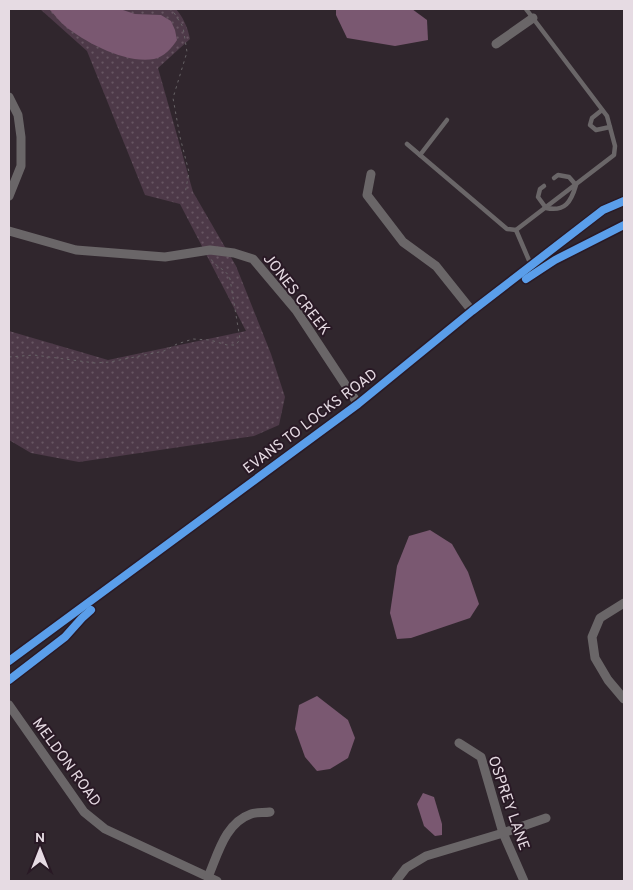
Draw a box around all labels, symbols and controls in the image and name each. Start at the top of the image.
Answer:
street label: JONES CREEK [258,250,334,340]
street label: EVANS TO LOCKS ROAD [240,365,382,479]
street label: MELDON ROAD [27,715,104,811]
street label: OSPREY LANE [483,754,533,853]
north arrow [15,825,65,875]
text: N [35,830,45,847]

